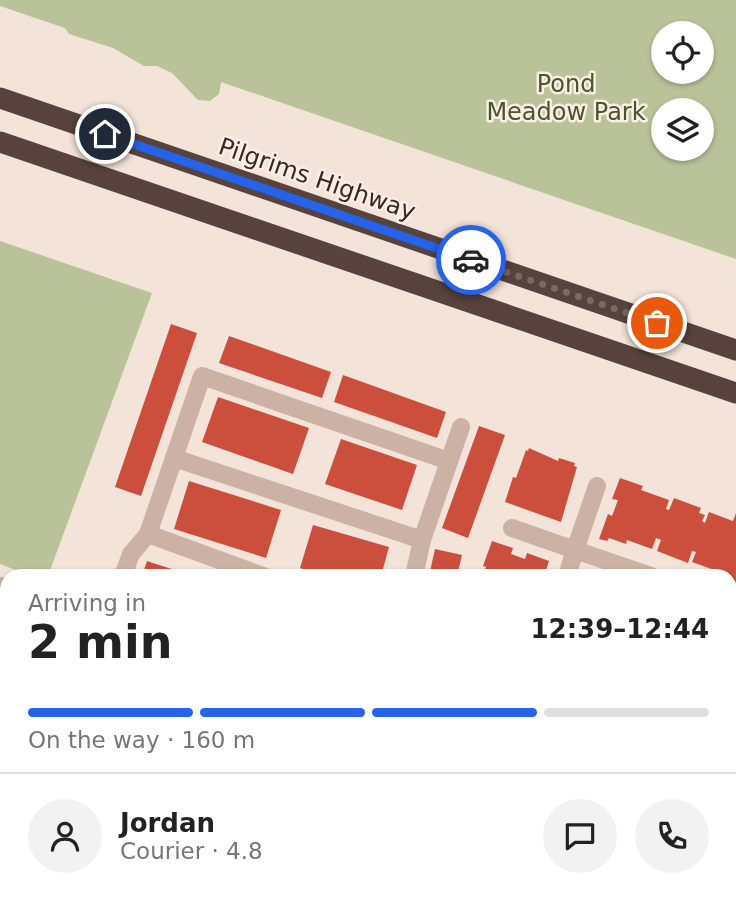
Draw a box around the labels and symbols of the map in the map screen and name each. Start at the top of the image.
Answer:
park label: Pond Meadow Park [486,70,646,126]
pin [75,104,135,164]
street label: Pilgrims Highway [215,132,419,226]
courier [436,225,506,295]
pin [627,293,687,353]

